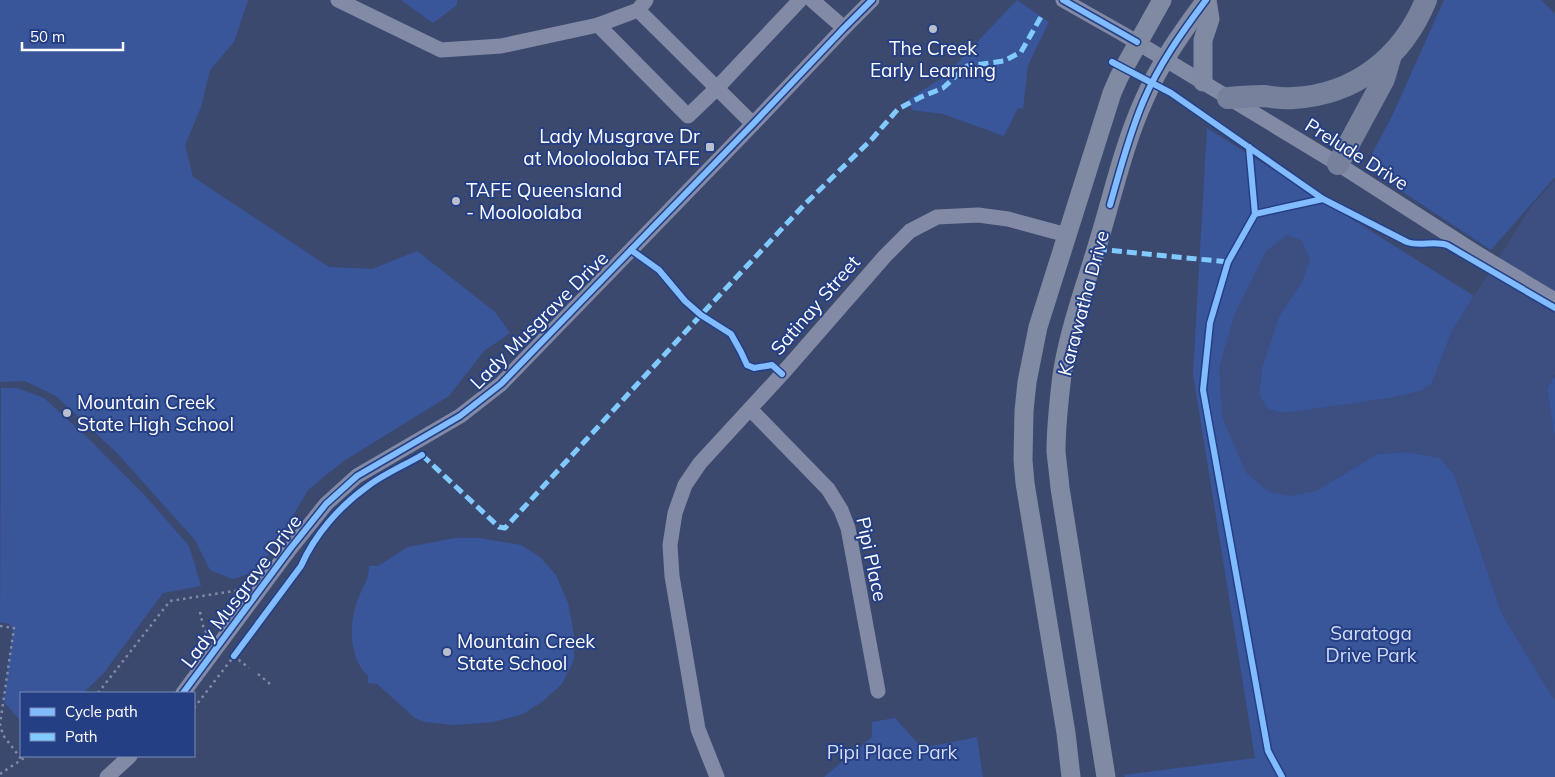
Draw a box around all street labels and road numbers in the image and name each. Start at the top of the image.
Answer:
street label: Prelude Drive [1301,113,1413,195]
street label: Karawatha Drive [1052,228,1114,378]
street label: Lady Musgrave Drive [465,246,613,394]
street label: Satinay Street [765,250,865,360]
street label: Lady Musgrave Drive [176,510,306,672]
street label: Pipi Place [851,515,893,603]

